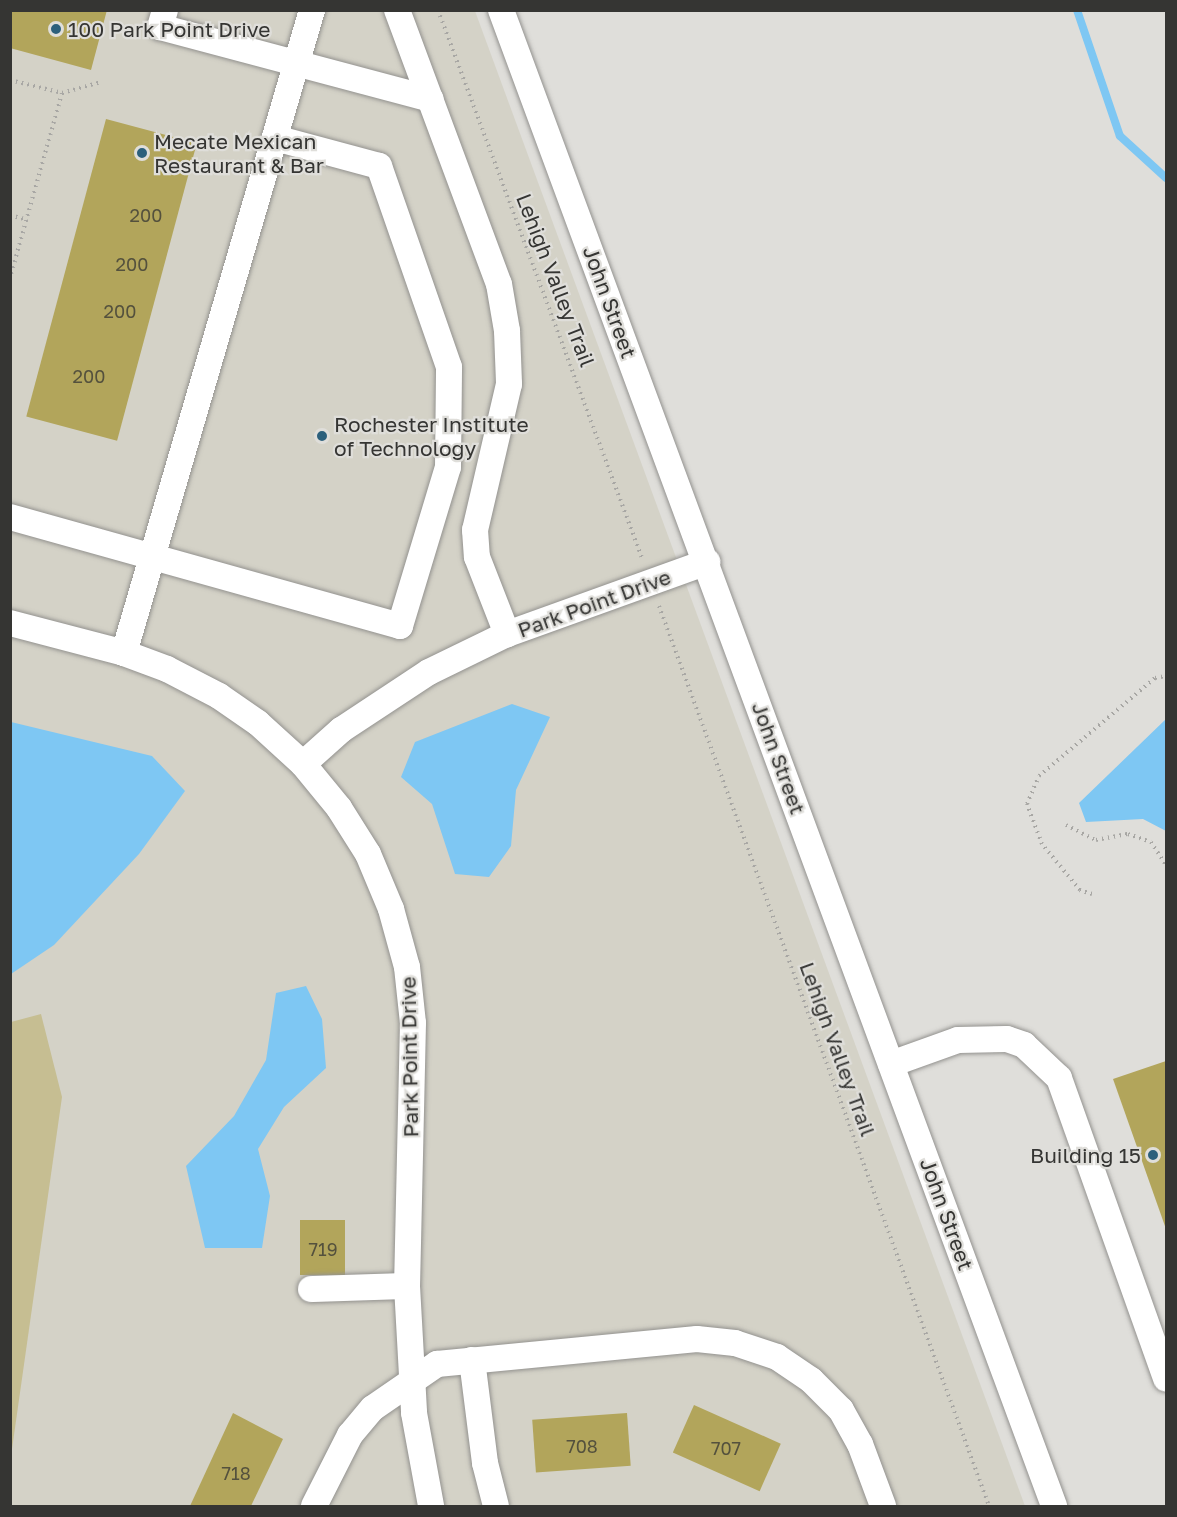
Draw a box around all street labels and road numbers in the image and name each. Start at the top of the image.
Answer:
street label: Lehigh Valley Trail [511,190,601,370]
street label: John Street [578,242,642,362]
street label: Park Point Drive [514,564,674,642]
street label: John Street [747,698,811,818]
street label: Lehigh Valley Trail [795,958,881,1140]
street label: Park Point Drive [395,976,423,1138]
street label: John Street [915,1154,979,1274]

